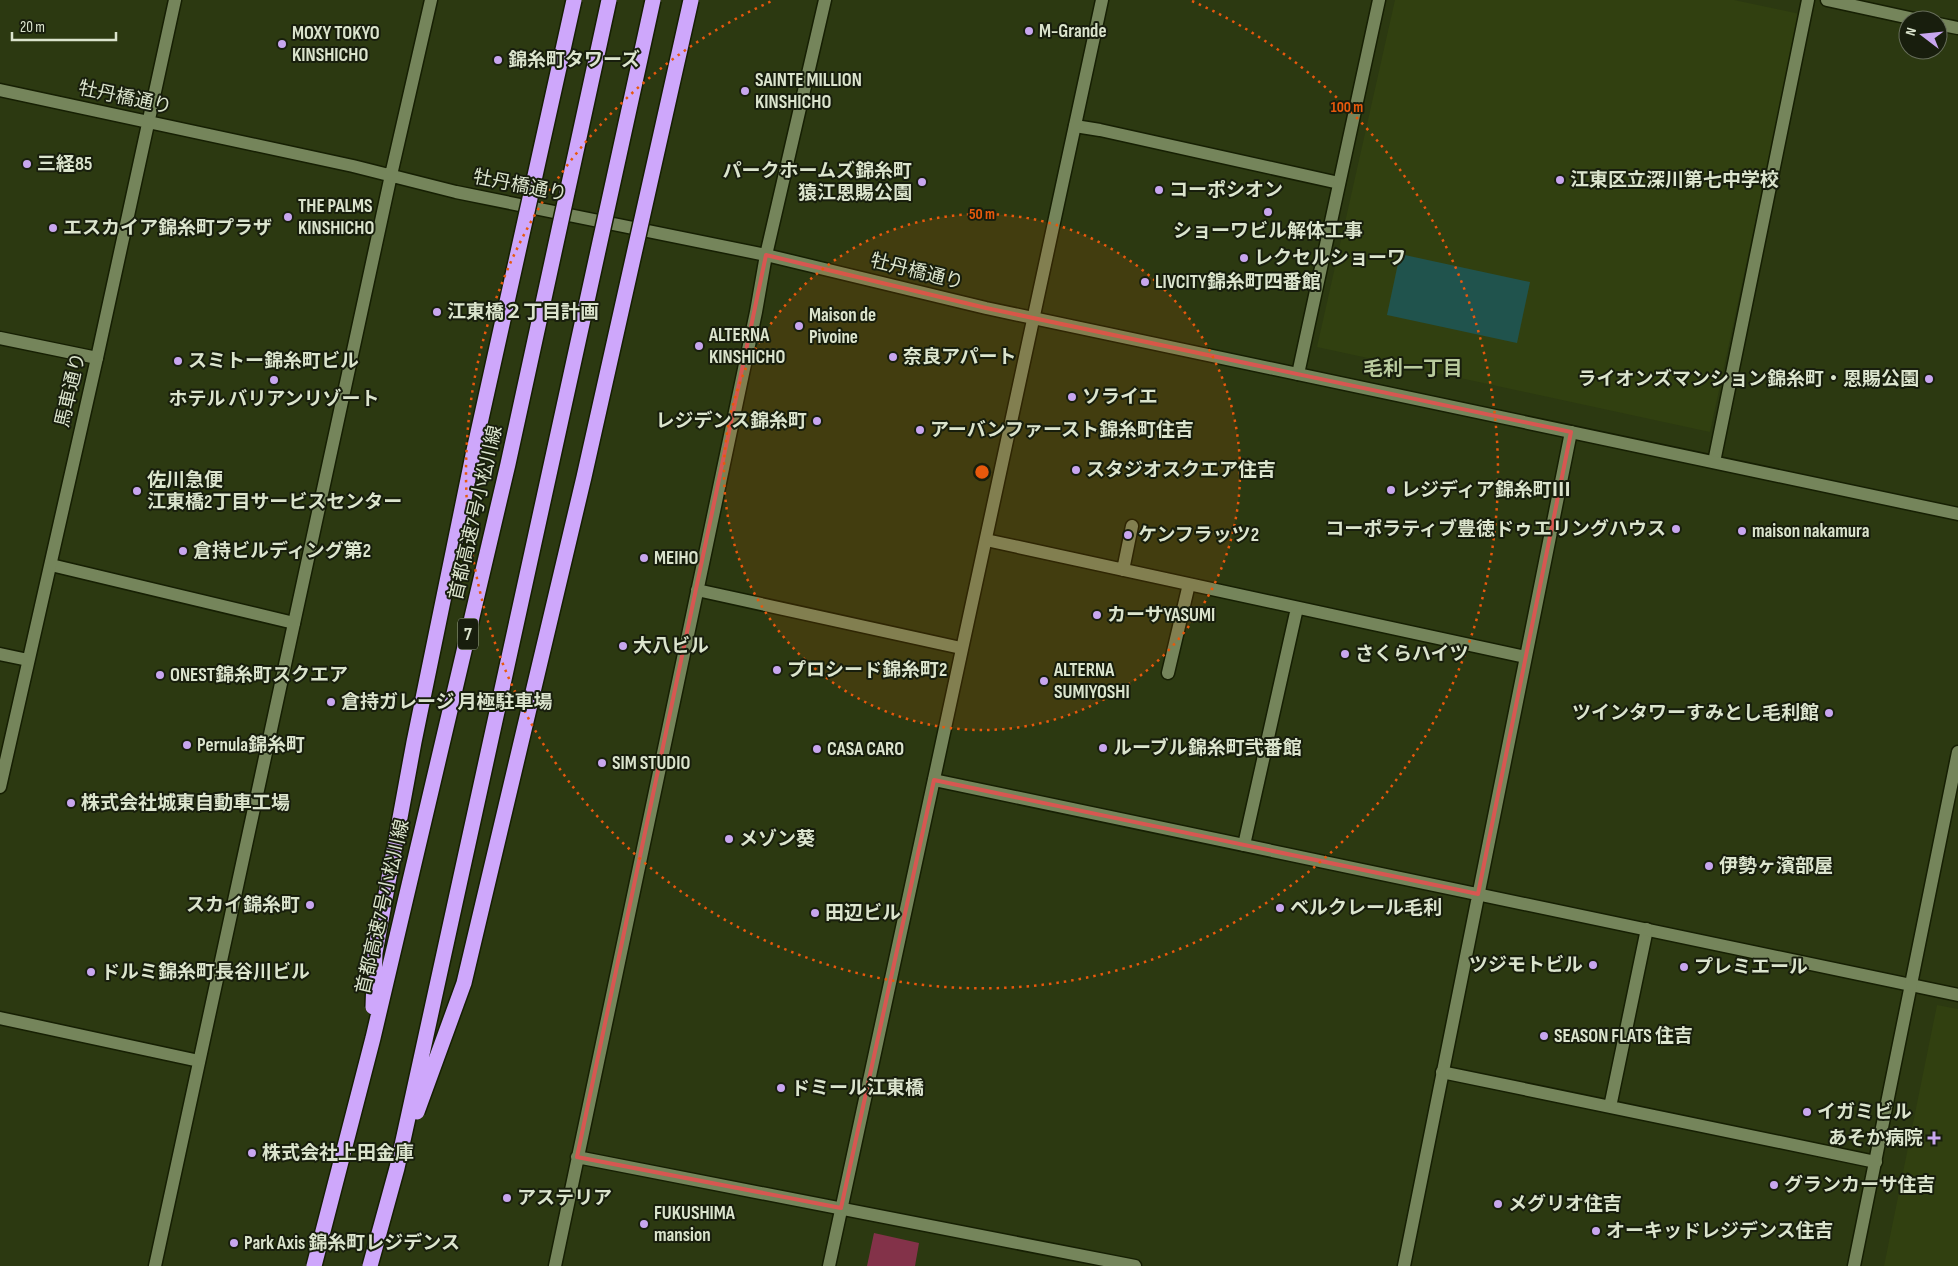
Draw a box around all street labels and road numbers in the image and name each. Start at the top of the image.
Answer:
street label: 牡丹橋通り [76,77,174,119]
street label: 牡丹橋通り [471,166,569,206]
street label: 牡丹橋通り [868,249,966,295]
street label: 馬車通り [51,350,91,430]
street label: 首都高速7号小松川線 [445,423,507,603]
road number: 7 [458,618,478,650]
street label: 首都高速7号小松川線 [352,817,414,997]

